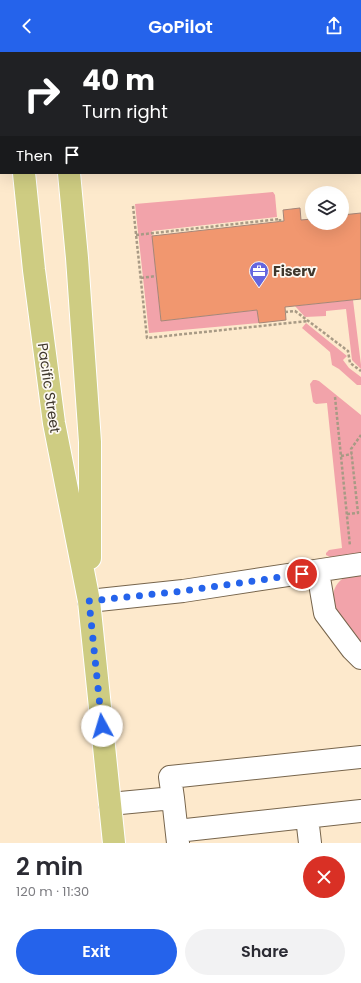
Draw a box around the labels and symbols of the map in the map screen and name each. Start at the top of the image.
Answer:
office icon: Fiserv [248,260,270,288]
place label: Fiserv [273,261,316,281]
street label: Pacific Street [33,342,65,434]
pin [285,557,319,591]
position arrow [81,705,123,747]

